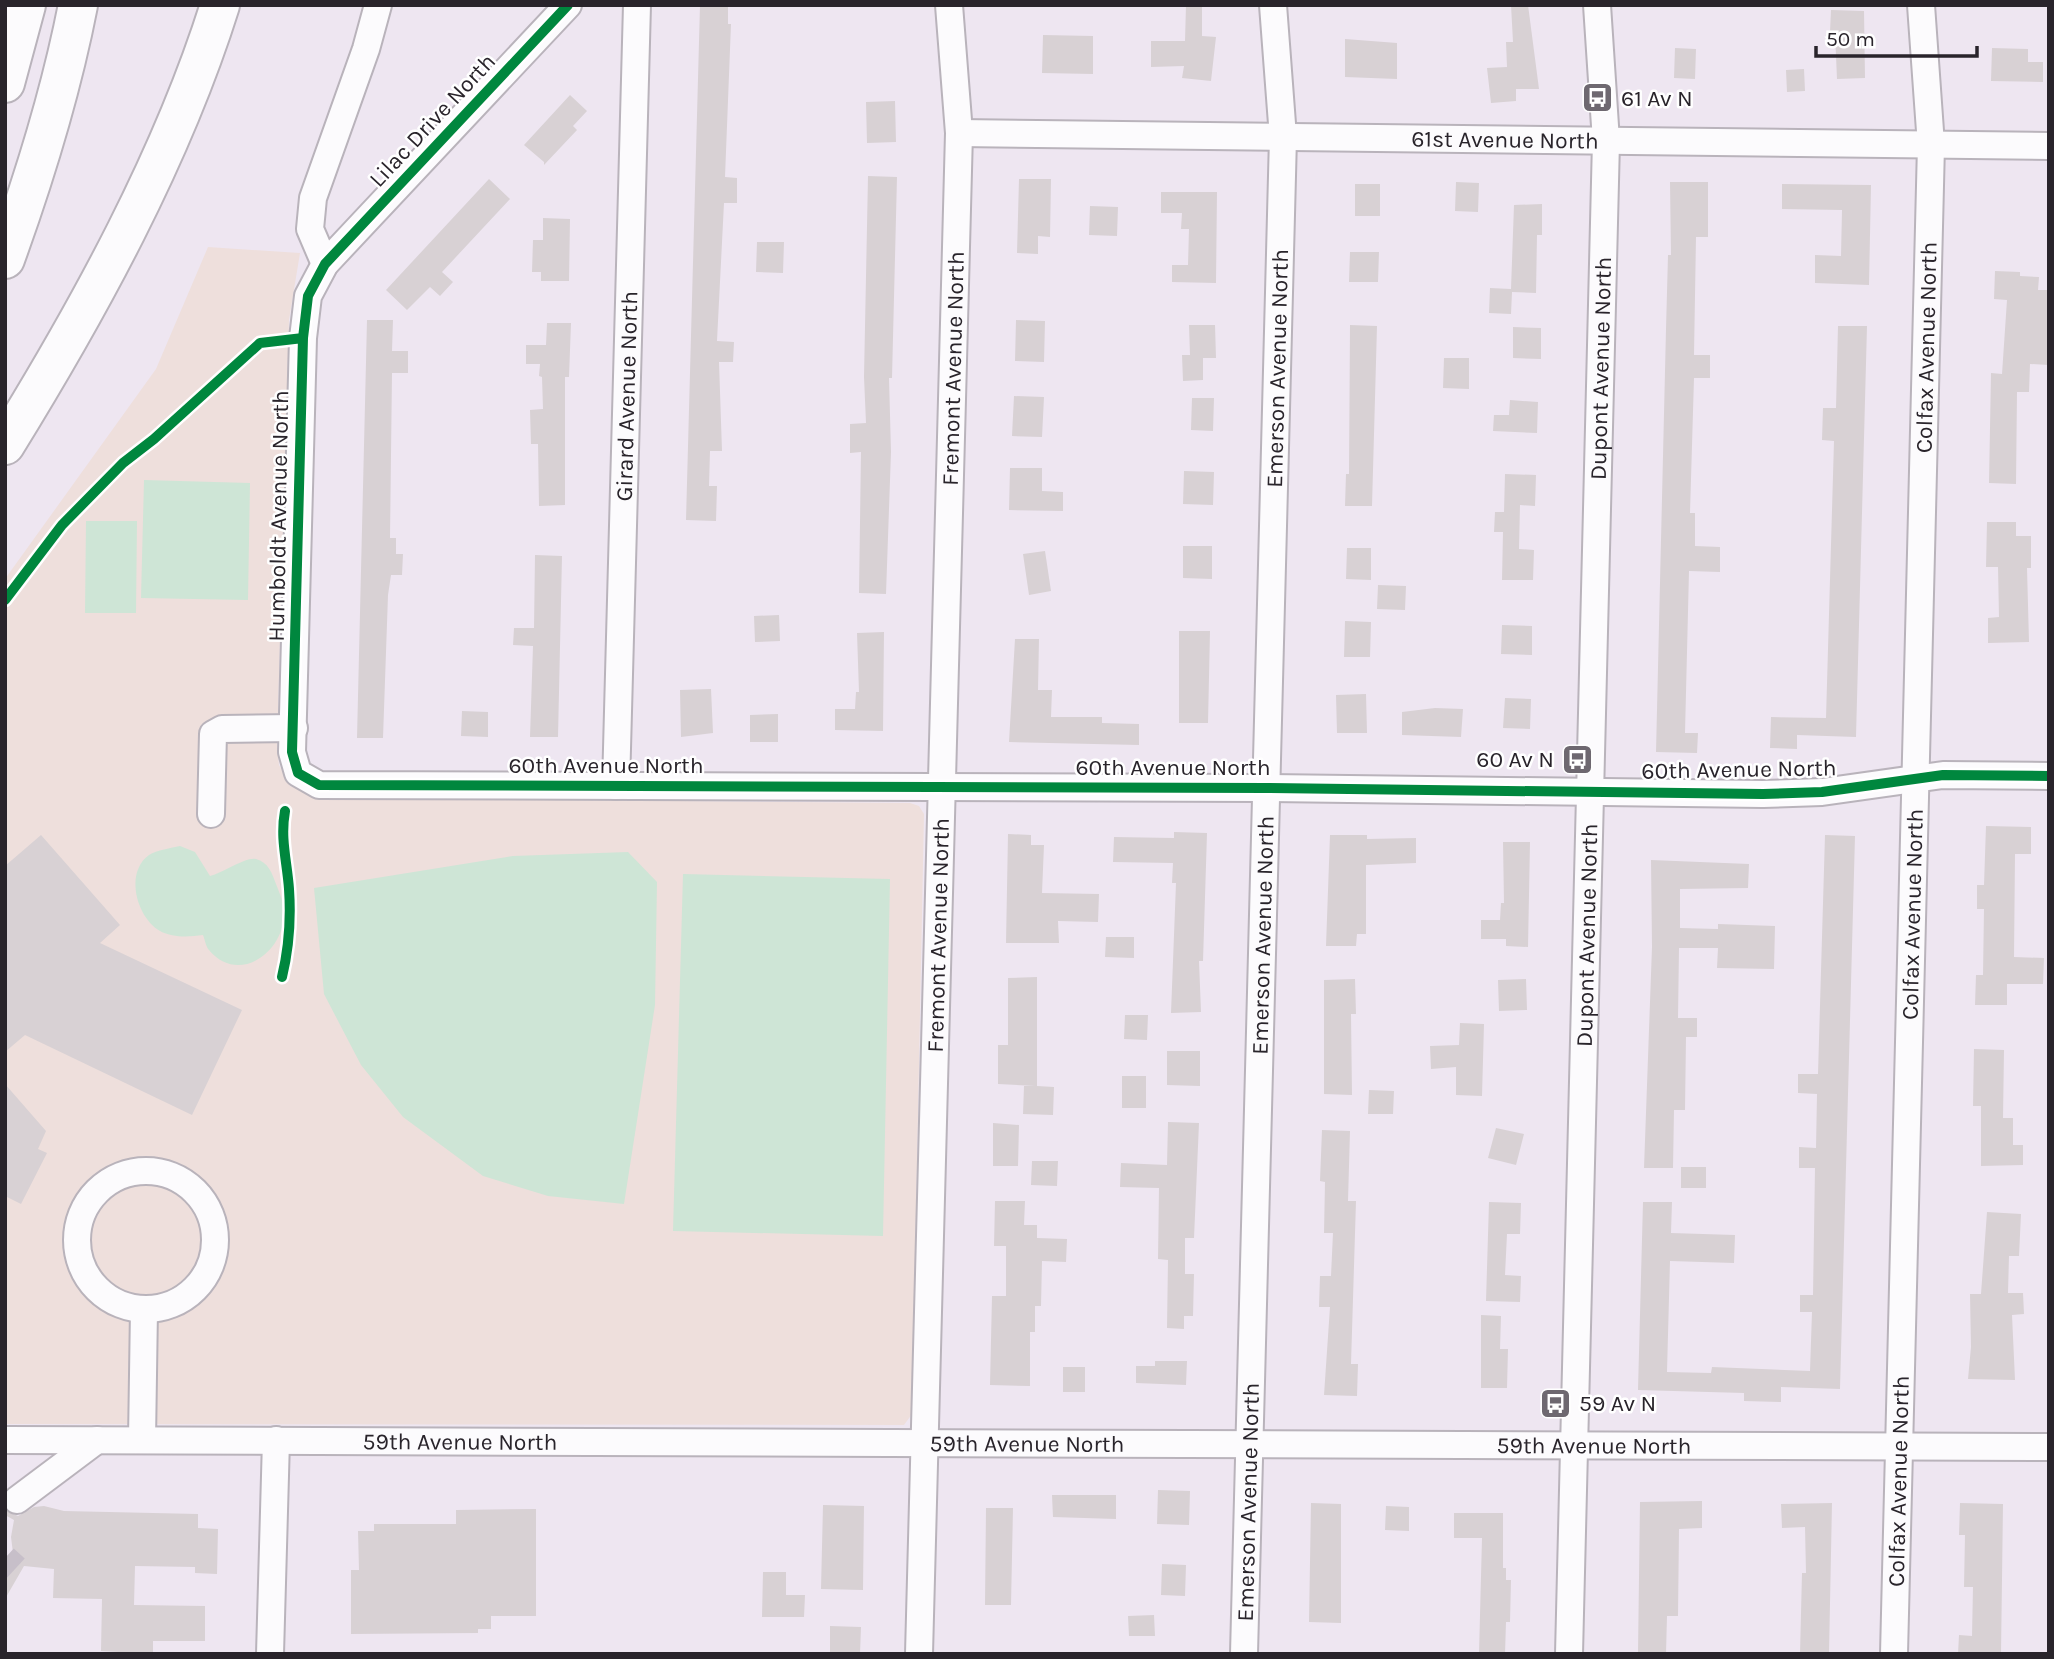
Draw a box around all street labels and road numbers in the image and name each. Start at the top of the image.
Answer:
street label: Lilac Drive North [364,48,501,193]
street label: 61st Avenue North [1411,125,1599,155]
street label: Colfax Avenue North [1910,241,1943,453]
street label: Emerson Avenue North [1261,249,1294,488]
street label: Fremont Avenue North [937,251,970,486]
street label: Dupont Avenue North [1585,256,1617,480]
street label: Girard Avenue North [611,291,643,502]
street label: Humboldt Avenue North [263,390,294,642]
street label: 60th Avenue North [508,752,704,779]
street label: 60th Avenue North [1075,754,1271,781]
street label: 60th Avenue North [1641,754,1837,785]
street label: Colfax Avenue North [1897,808,1929,1020]
street label: Emerson Avenue North [1246,815,1280,1055]
street label: Fremont Avenue North [922,818,955,1053]
street label: Dupont Avenue North [1571,823,1603,1047]
street label: Colfax Avenue North [1883,1375,1915,1587]
street label: Emerson Avenue North [1232,1382,1265,1622]
street label: 59th Avenue North [363,1428,557,1456]
street label: 59th Avenue North [930,1430,1124,1458]
street label: 59th Avenue North [1497,1432,1691,1460]

